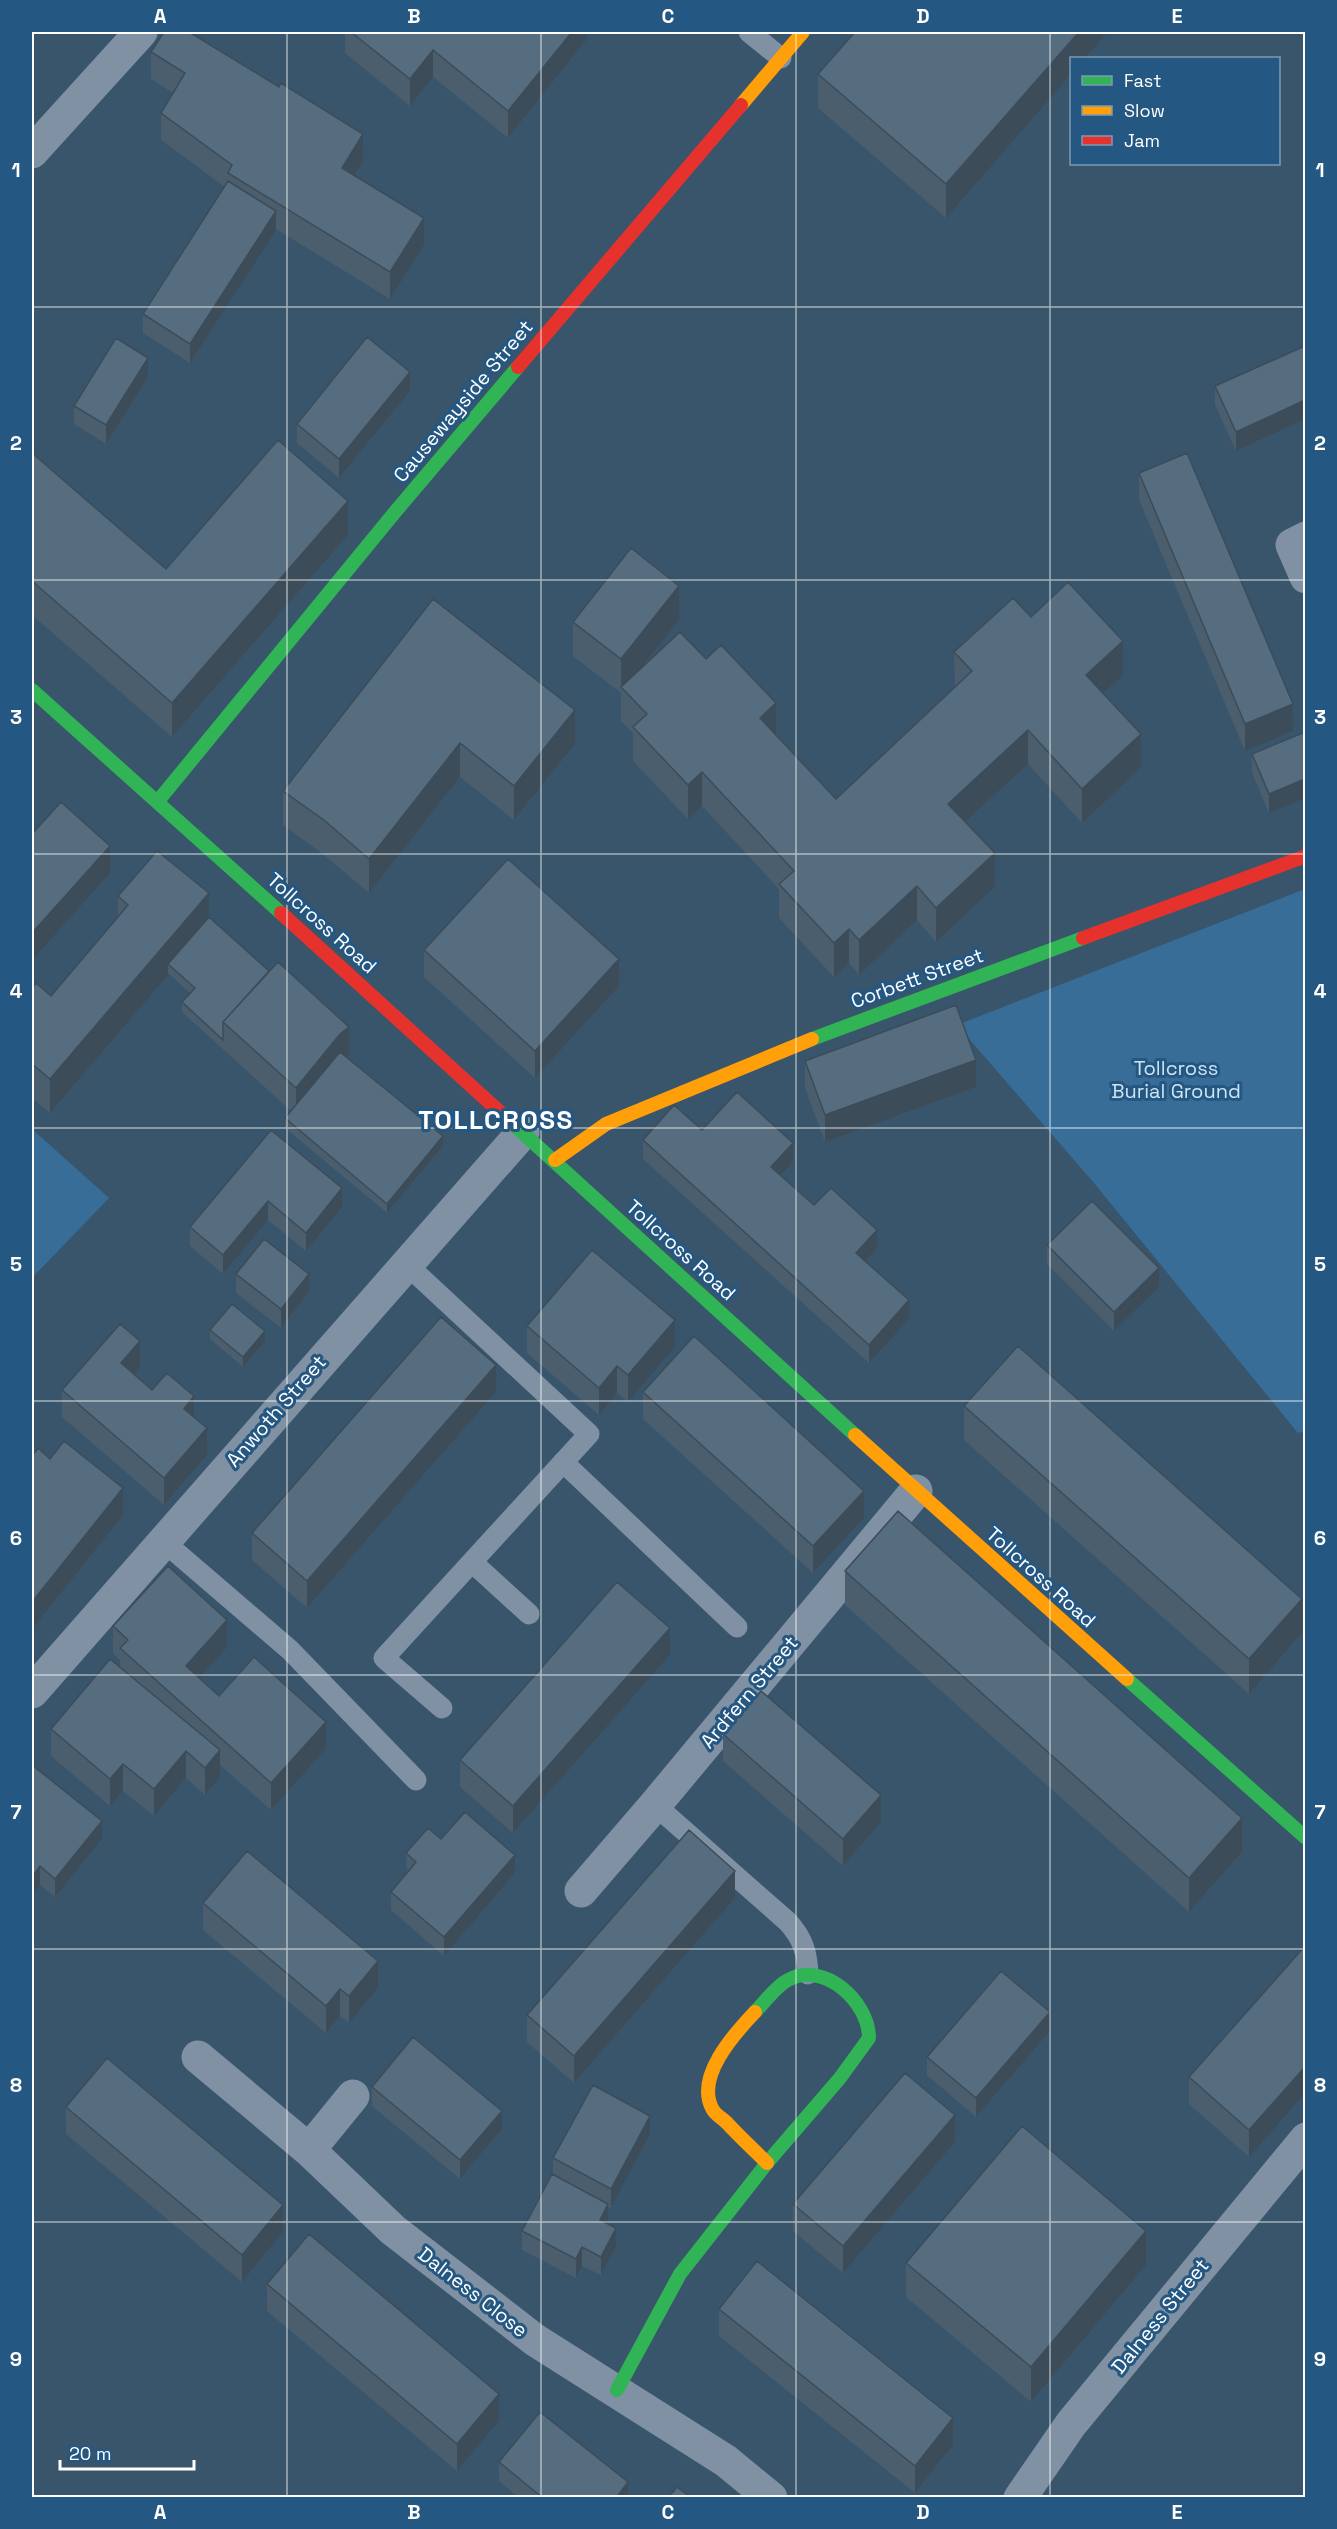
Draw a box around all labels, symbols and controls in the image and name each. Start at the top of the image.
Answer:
text: A [154,3,167,29]
text: B [407,3,421,29]
text: C [662,3,675,29]
text: D [916,3,930,29]
text: E [1171,3,1183,29]
legend [1070,57,1280,165]
text: Fast [1124,69,1161,92]
text: Slow [1124,99,1165,122]
text: Jam [1124,129,1160,152]
text: 1 [11,157,21,183]
text: 1 [1315,157,1325,183]
street label: Causewayside Street [387,314,539,488]
text: 2 [10,430,22,456]
text: 2 [1314,430,1326,456]
text: 3 [10,704,22,730]
text: 3 [1314,704,1326,730]
street label: Tollcross Road [262,867,382,979]
street label: Corbett Street [847,942,987,1014]
text: 4 [10,978,23,1004]
text: 4 [1314,978,1327,1004]
park label: Tollcross Burial Ground [1111,1055,1241,1104]
district label: TOLLCROSS [418,1103,574,1137]
street label: Tollcross Road [621,1194,741,1306]
text: 5 [10,1251,22,1277]
text: 5 [1314,1251,1326,1277]
street label: Anwoth Street [220,1350,332,1472]
street label: Tollcross Road [981,1521,1101,1633]
text: 6 [10,1525,22,1551]
text: 6 [1314,1525,1326,1551]
street label: Ardfern Street [694,1630,804,1754]
text: 7 [10,1799,22,1825]
text: 7 [1314,1799,1326,1825]
text: 8 [10,2072,22,2098]
text: 8 [1314,2072,1326,2098]
street label: Dalness Close [413,2241,533,2343]
street label: Dalness Street [1105,2253,1215,2379]
text: 9 [10,2346,22,2372]
text: 9 [1314,2346,1326,2372]
scale bar [60,2433,194,2471]
text: 20 m [69,2442,112,2465]
text: A [154,2499,167,2525]
text: B [407,2499,421,2525]
text: C [662,2499,675,2525]
text: D [916,2499,930,2525]
text: E [1171,2499,1183,2525]

